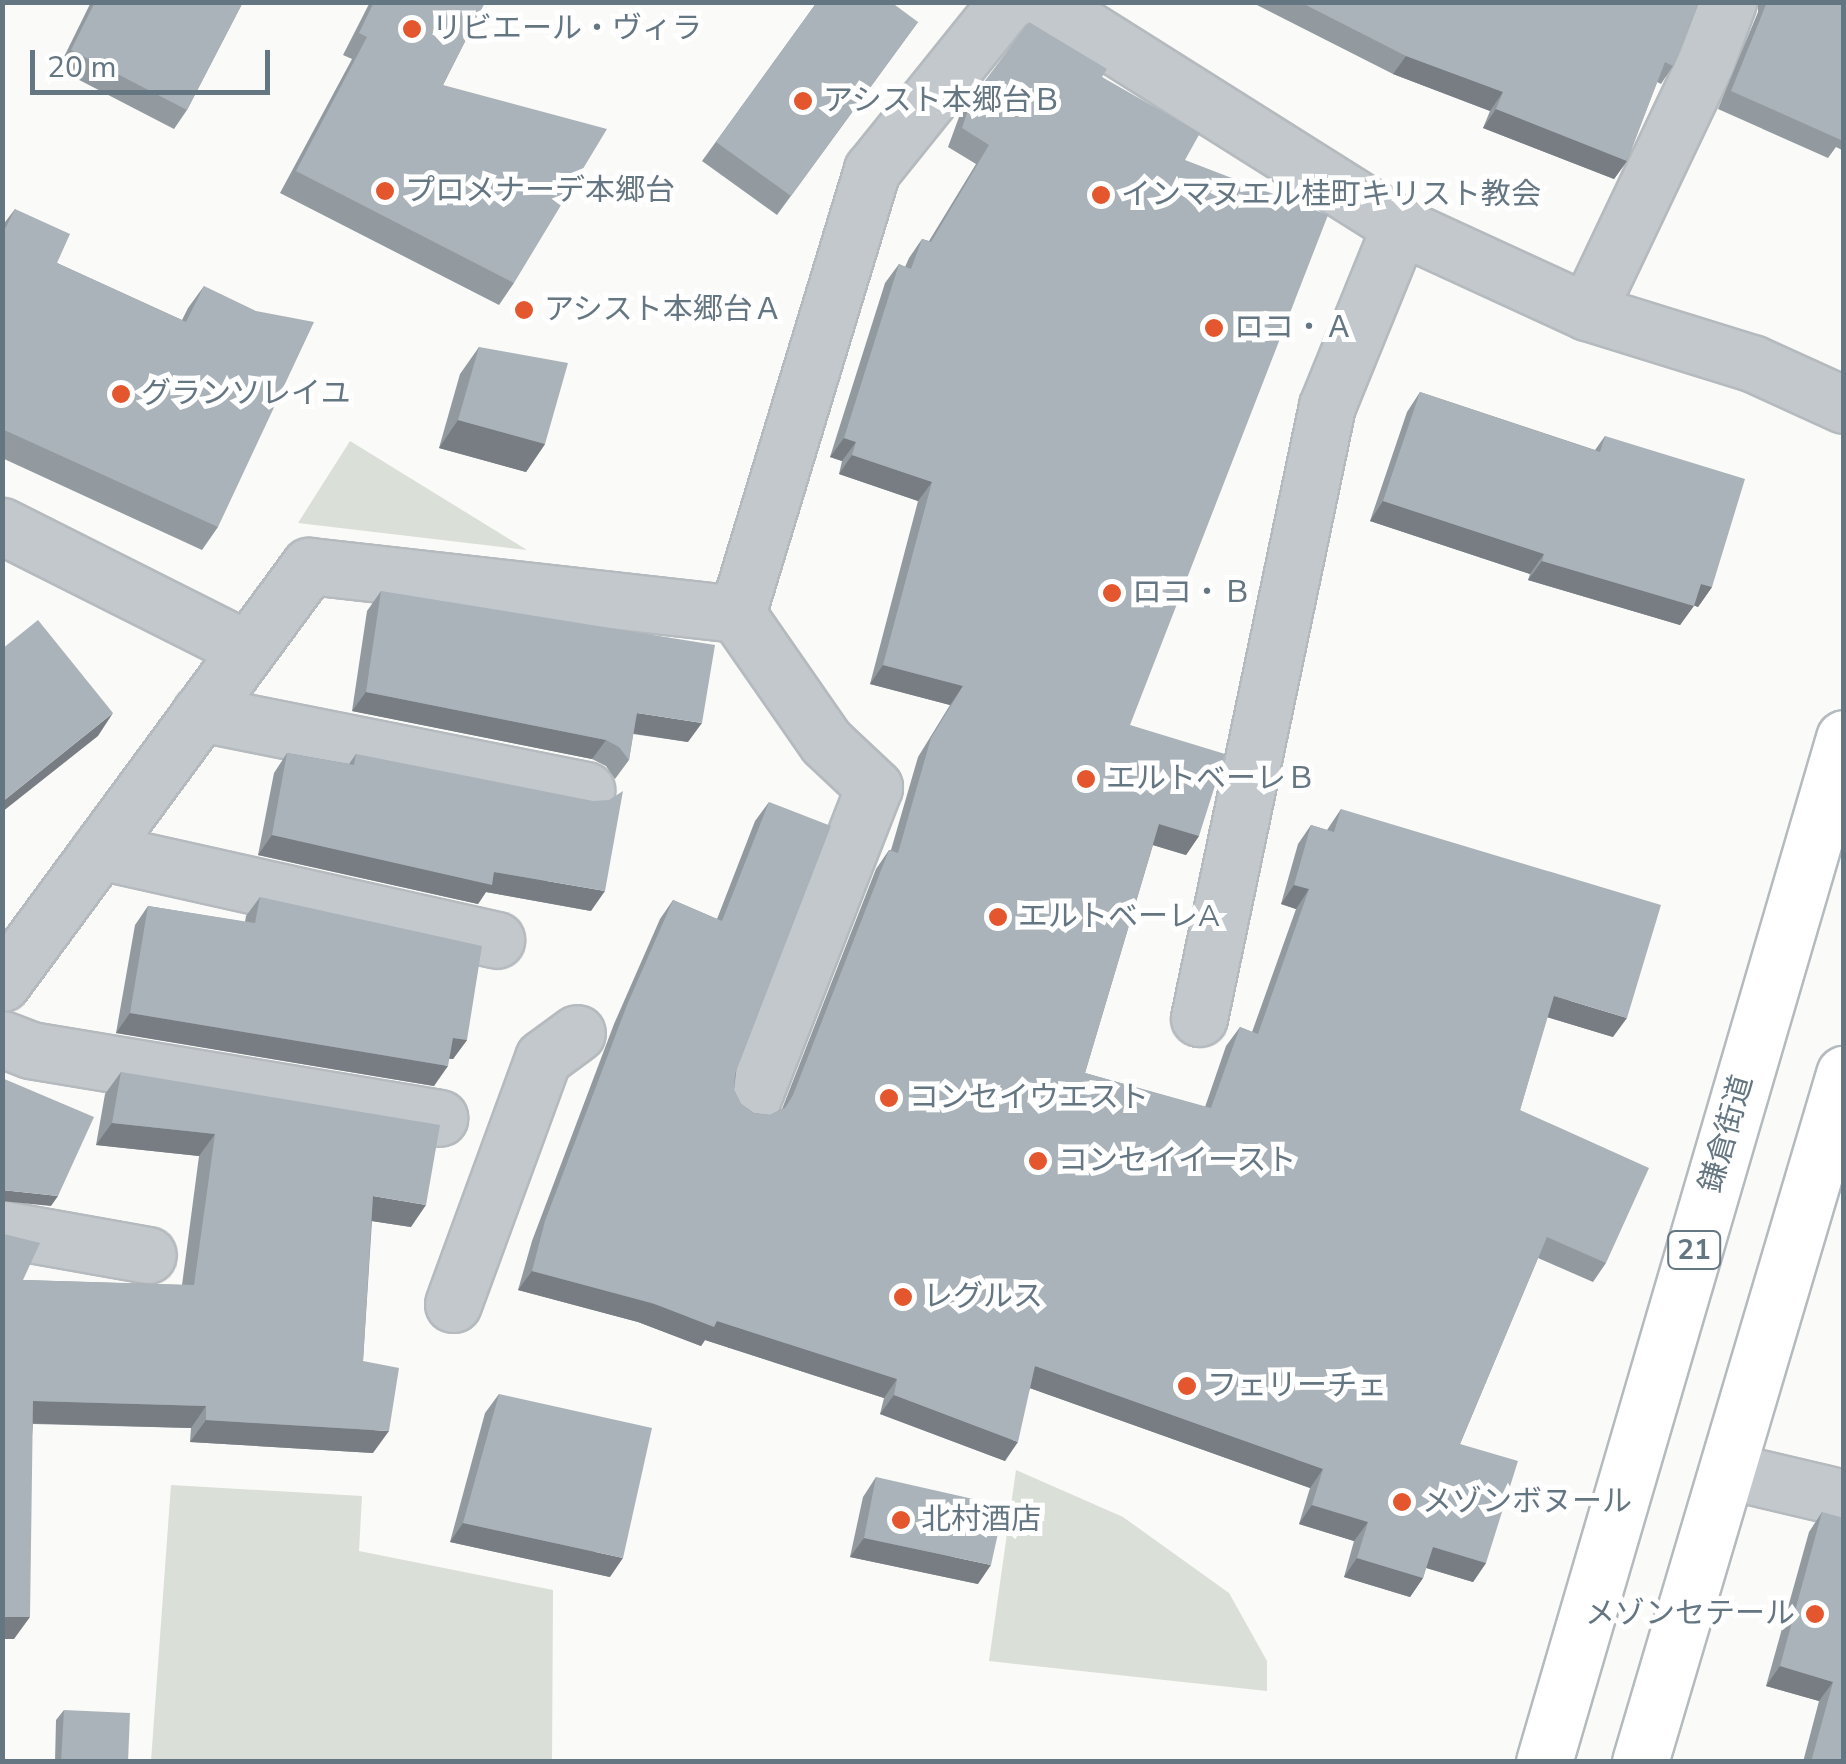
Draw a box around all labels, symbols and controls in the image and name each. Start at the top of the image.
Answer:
place label: リビエール・ヴィラ [432,11,702,47]
marker: リビエール・ヴィラ [401,18,423,40]
scale bar [35,30,275,92]
text: 20 m [47,47,116,88]
place label: アシスト本郷台Ｂ [823,83,1063,119]
marker: アシスト本郷台Ｂ [792,90,814,112]
place label: プロメナーデ本郷台 [405,173,675,209]
place label: インマヌエル桂町キリスト教会 [1121,177,1541,213]
marker: プロメナーデ本郷台 [374,180,396,202]
marker: インマヌエル桂町キリスト教会 [1090,184,1112,206]
place label: アシスト本郷台Ａ [544,292,784,328]
marker: アシスト本郷台Ａ [513,299,535,321]
place label: ロコ・Ａ [1234,310,1354,346]
marker: ロコ・Ａ [1203,317,1225,339]
place label: グランソレイユ [141,376,351,412]
marker: グランソレイユ [110,383,132,405]
place label: ロコ・Ｂ [1132,575,1252,611]
marker: ロコ・Ｂ [1101,582,1123,604]
place label: エルトベーレＢ [1106,761,1316,797]
marker: エルトベーレＢ [1075,768,1097,790]
place label: エルトベーレA [1018,899,1220,935]
marker: エルトベーレA [987,906,1009,928]
street label: 鎌倉街道 [1693,1071,1761,1197]
place label: コンセイウエスト [909,1080,1149,1116]
marker: コンセイウエスト [878,1087,900,1109]
place label: コンセイイースト [1058,1143,1298,1179]
marker: コンセイイースト [1027,1150,1049,1172]
road number: 21 [1666,1227,1722,1273]
place label: レグルス [923,1279,1043,1315]
marker: レグルス [892,1286,914,1308]
place label: フェリーチェ [1207,1368,1387,1404]
marker: フェリーチェ [1176,1375,1198,1397]
place label: メゾンボヌール [1422,1484,1632,1520]
marker: メゾンボヌール [1391,1491,1413,1513]
place label: 北村酒店 [921,1502,1041,1538]
marker: 北村酒店 [890,1509,912,1531]
place label: メゾンセテール [1585,1596,1795,1632]
marker: メゾンセテール [1804,1603,1826,1625]

